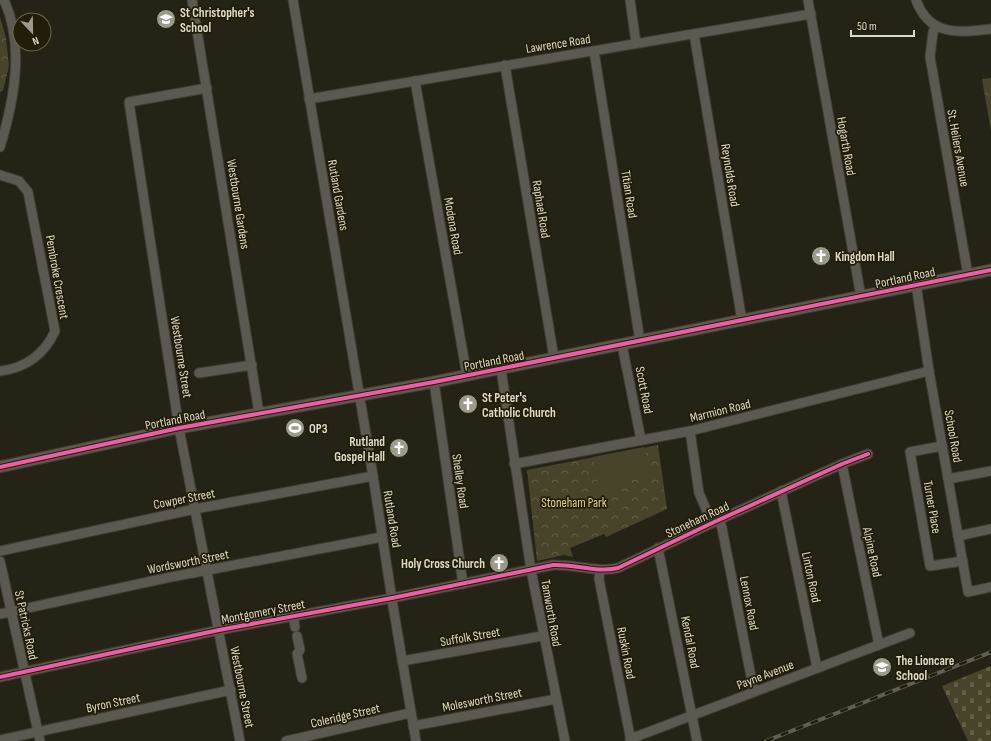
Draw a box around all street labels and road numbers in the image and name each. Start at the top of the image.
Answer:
street label: Lawrence Road [525,31,592,57]
street label: St. Heliers Avenue [943,108,973,188]
street label: Hogarth Road [833,116,859,177]
street label: Reynolds Road [717,143,743,208]
street label: Westbourne Gardens [223,158,253,251]
street label: Rutland Gardens [324,158,352,232]
street label: Titian Road [617,169,641,219]
street label: Raphael Road [529,179,553,239]
street label: Modena Road [440,196,466,256]
street label: Pembroke Crescent [42,234,72,320]
street label: Portland Road [874,264,937,292]
street label: Westbourne Street [167,315,195,399]
street label: Portland Road [463,347,526,375]
street label: Scott Road [632,365,656,415]
street label: Marmion Road [688,396,752,426]
street label: Portland Road [144,406,207,434]
street label: School Road [941,409,966,464]
street label: Shelley Road [448,453,472,510]
street label: Turner Place [920,479,945,535]
street label: Cowper Street [152,485,217,513]
street label: Rutland Road [380,489,404,549]
street label: Stoneham Road [663,498,732,542]
street label: Alpine Road [859,525,885,579]
street label: Wordsworth Street [146,546,230,578]
street label: Linton Road [798,550,824,604]
street label: Lennox Road [736,575,762,632]
street label: Tamworth Road [537,579,565,648]
street label: St Patricks Road [11,589,41,661]
street label: Montgomery Street [220,596,307,628]
street label: Kendal Road [677,615,703,670]
street label: Suffolk Street [439,624,501,650]
street label: Ruskin Road [613,626,639,681]
street label: Westbourne Street [226,645,258,729]
street label: Payne Avenue [735,657,796,693]
street label: Molesworth Street [441,684,523,716]
street label: Byron Street [85,689,142,716]
street label: Coleridge Street [309,700,381,732]

